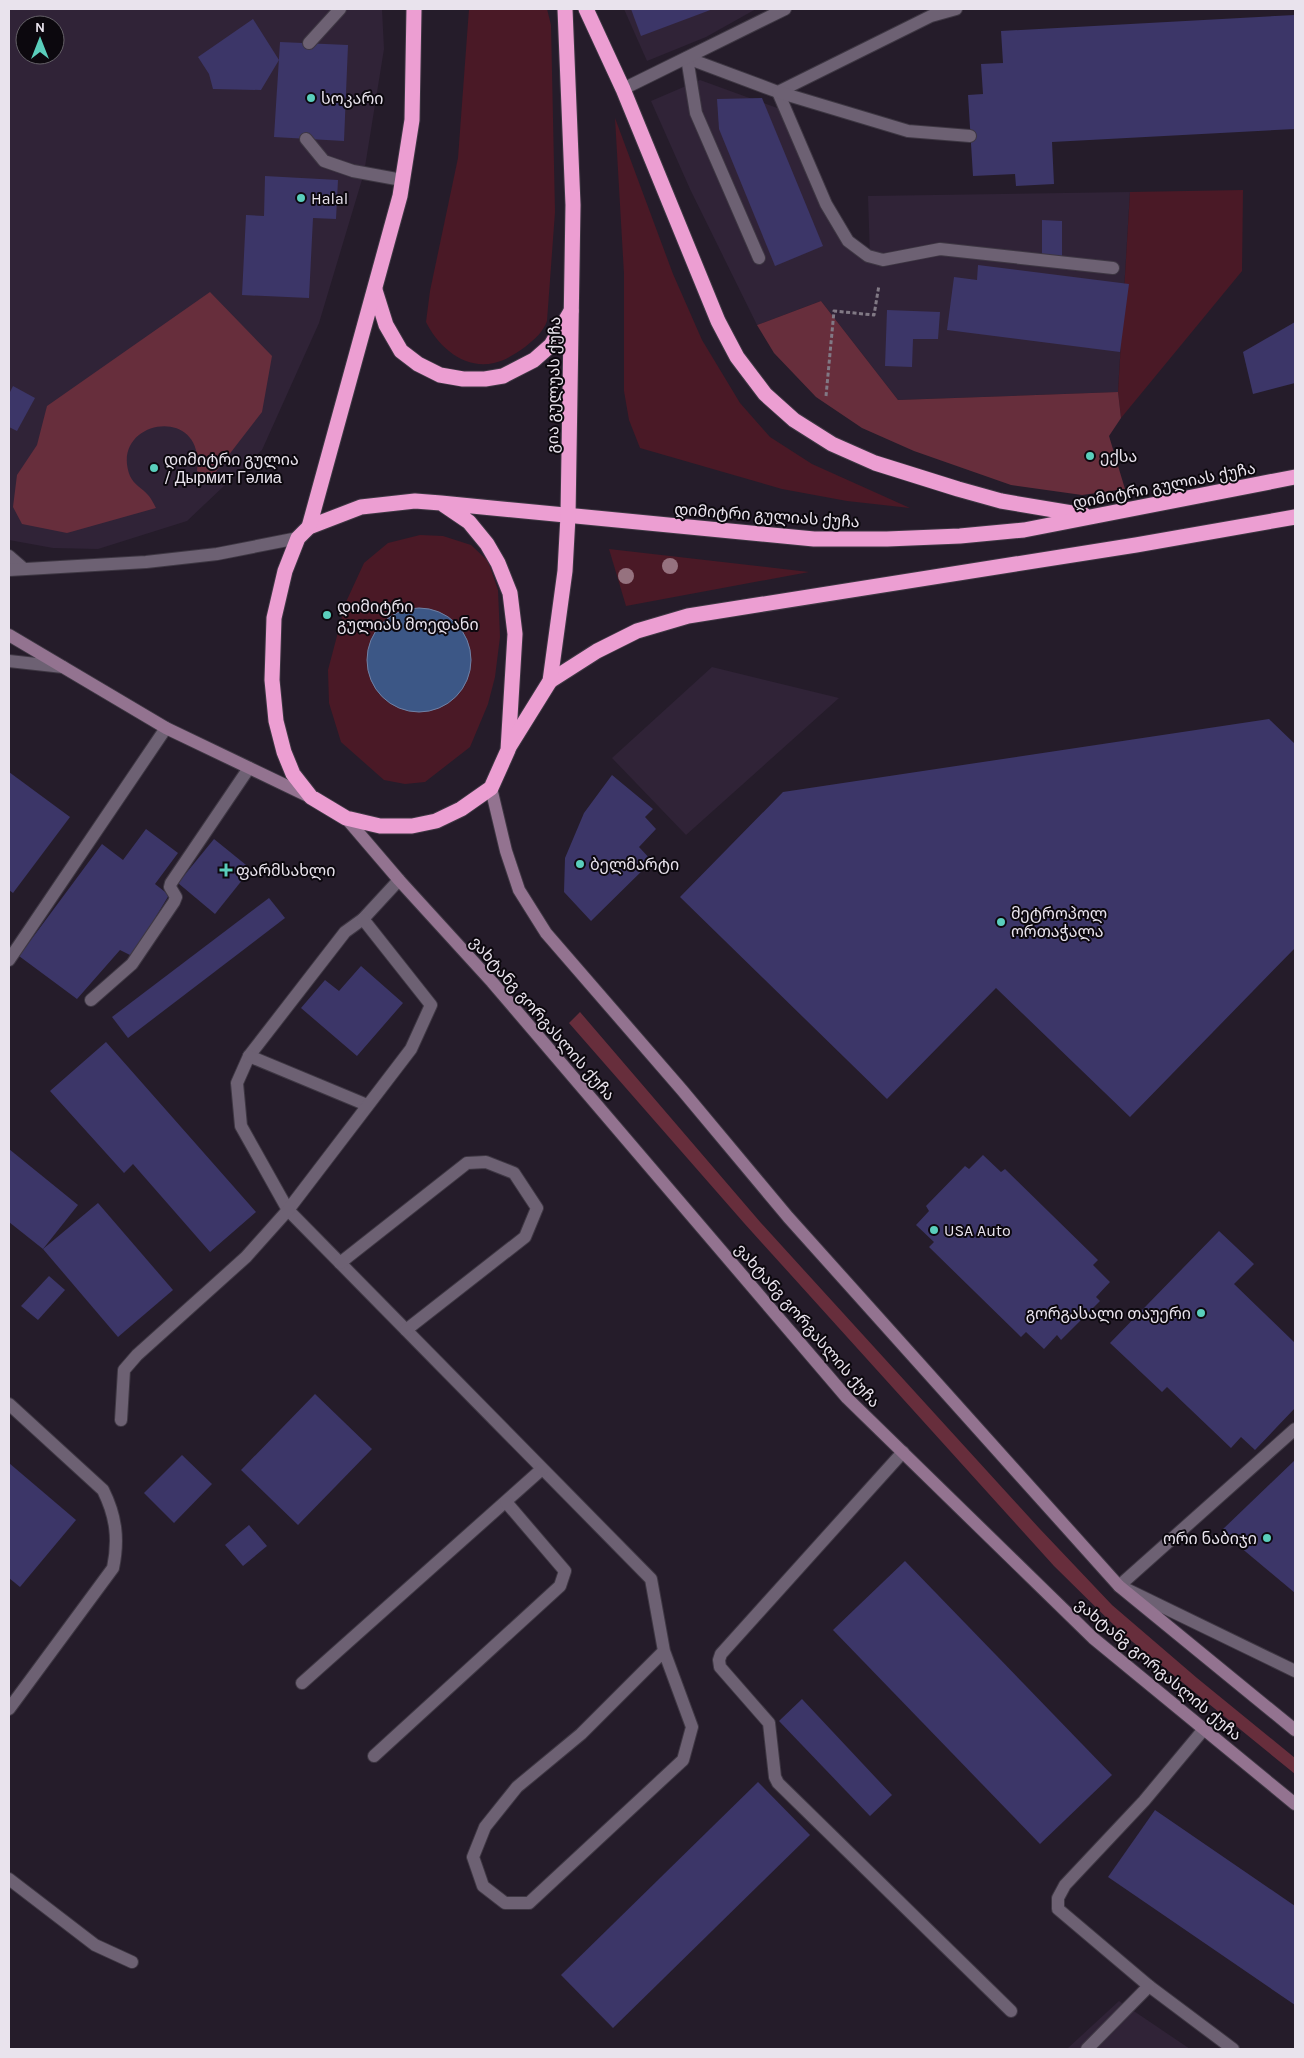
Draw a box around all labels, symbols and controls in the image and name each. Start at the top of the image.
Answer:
north arrow [15,15,65,65]
text: N [35,19,45,36]
place label: სოკარი [321,89,383,108]
marker: სოკარი [305,92,317,104]
place label: Halal [311,189,348,208]
marker: Halal [295,192,307,204]
street label: გია გულუას ქუჩა [543,317,565,453]
place label: ექსა [1100,447,1137,466]
place label: დიმიტრი გულია / Дырмит Гәлиа [164,450,299,487]
marker: ექსა [1084,450,1096,462]
street label: დიმიტრი გულიას ქუჩა [1071,458,1257,514]
marker: დიმიტრი გულია / Дырмит Гәлиа [148,462,160,474]
street label: დიმიტრი გულიას ქუჩა [674,500,860,532]
place label: დიმიტრი გულიას მოედანი [337,597,479,635]
marker: დიმიტრი გულიას მოედანი [321,609,333,621]
place label: ბელმარტი [590,855,679,875]
marker: ბელმარტი [574,858,586,870]
place label: ფარმსახლი [236,861,335,881]
marker: ფარმსახლი [220,864,232,876]
place label: მეტროპოლ ორთაჭალა [1011,904,1107,942]
marker: მეტროპოლ ორთაჭალა [995,916,1007,928]
street label: ვახტანგ გორგასლის ქუჩა [465,932,619,1105]
place label: USA Auto [944,1221,1011,1240]
marker: USA Auto [928,1224,940,1236]
street label: ვახტანგ გორგასლის ქუჩა [730,1239,884,1412]
place label: გორგასალი თაუერი [1026,1304,1191,1324]
marker: გორგასალი თაუერი [1195,1307,1207,1319]
place label: ორი ნაბიჯი [1163,1529,1257,1548]
marker: ორი ნაბიჯი [1261,1532,1273,1544]
street label: ვახტანგ გორგასლის ქუჩა [1071,1594,1246,1745]

